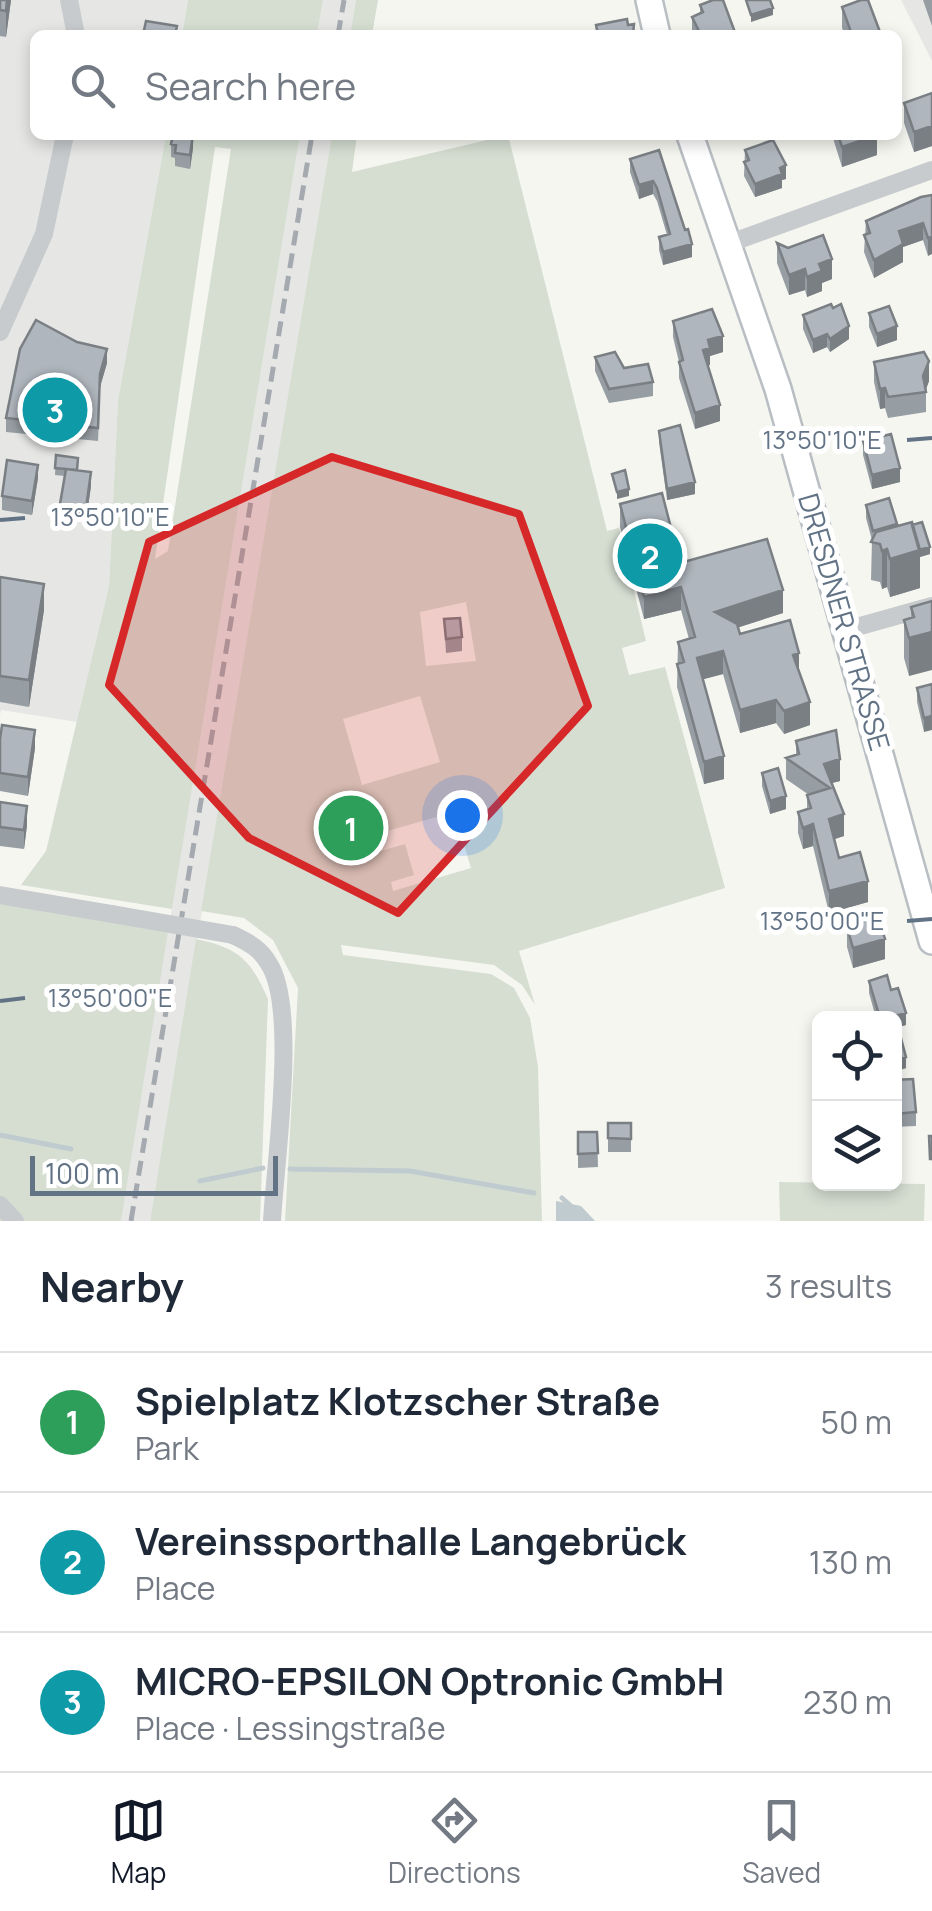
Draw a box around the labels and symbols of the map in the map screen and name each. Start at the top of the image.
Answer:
pin: 3 [22,372,88,448]
text: 13°50'10"E [763,422,881,457]
street label: DRESDNER STRASSE [790,489,900,755]
text: 13°50'10"E [51,499,169,534]
pin: 2 [618,518,682,594]
pin: 1 [318,790,384,866]
your location [437,790,488,841]
text: 13°50'00"E [760,903,884,938]
text: 13°50'00"E [48,980,172,1015]
scale bar [30,1151,278,1196]

